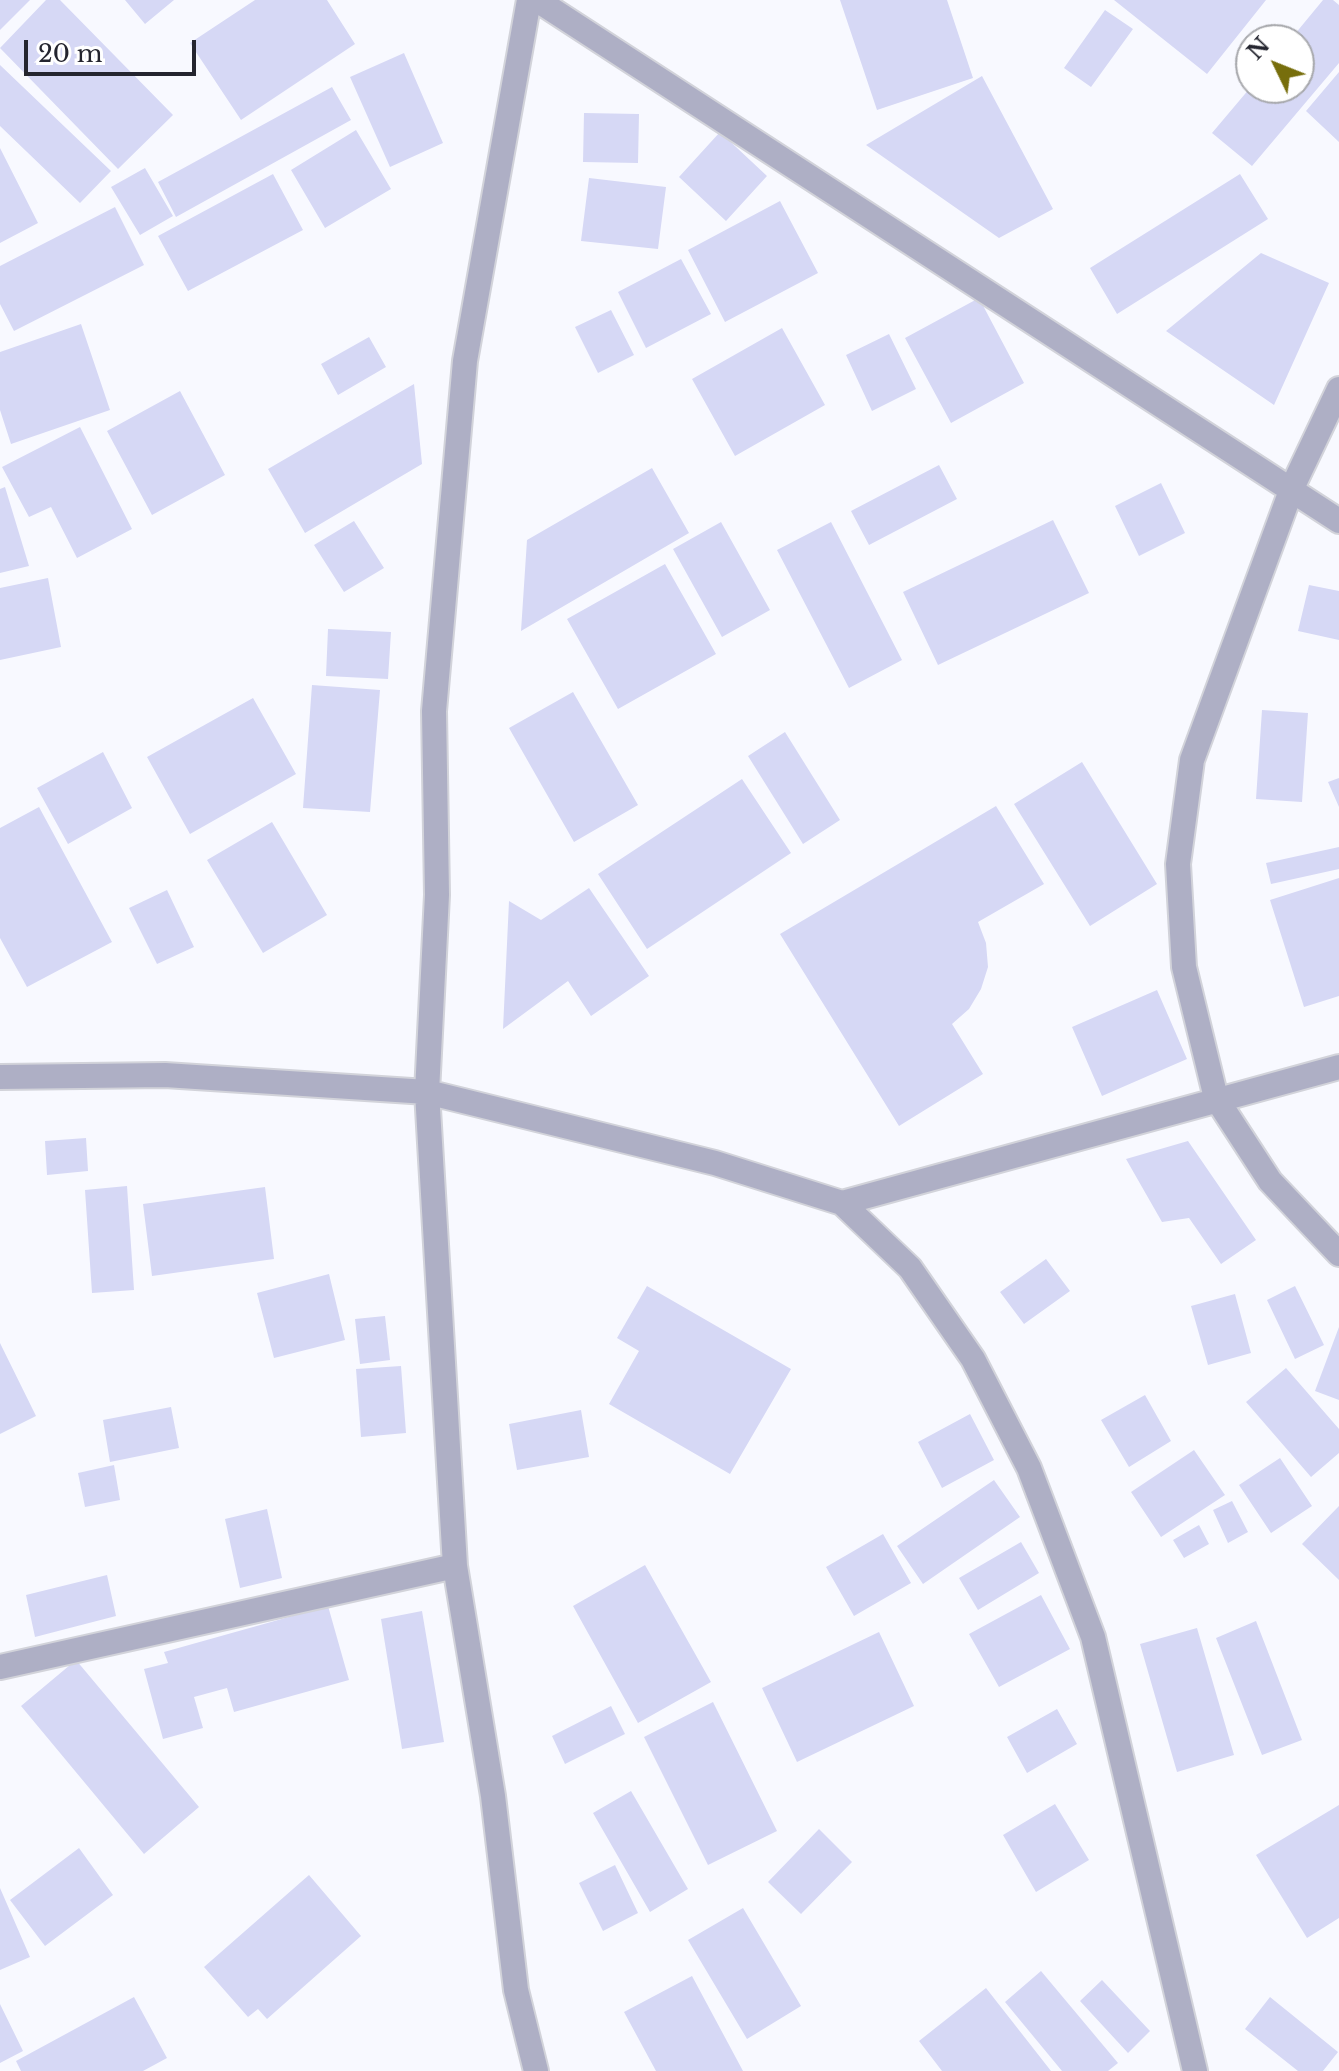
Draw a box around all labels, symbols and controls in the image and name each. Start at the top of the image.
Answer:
scale bar [28,24,200,74]
north arrow [1235,24,1315,104]
text: N [1242,32,1275,65]
text: 20 m [38,39,103,68]

